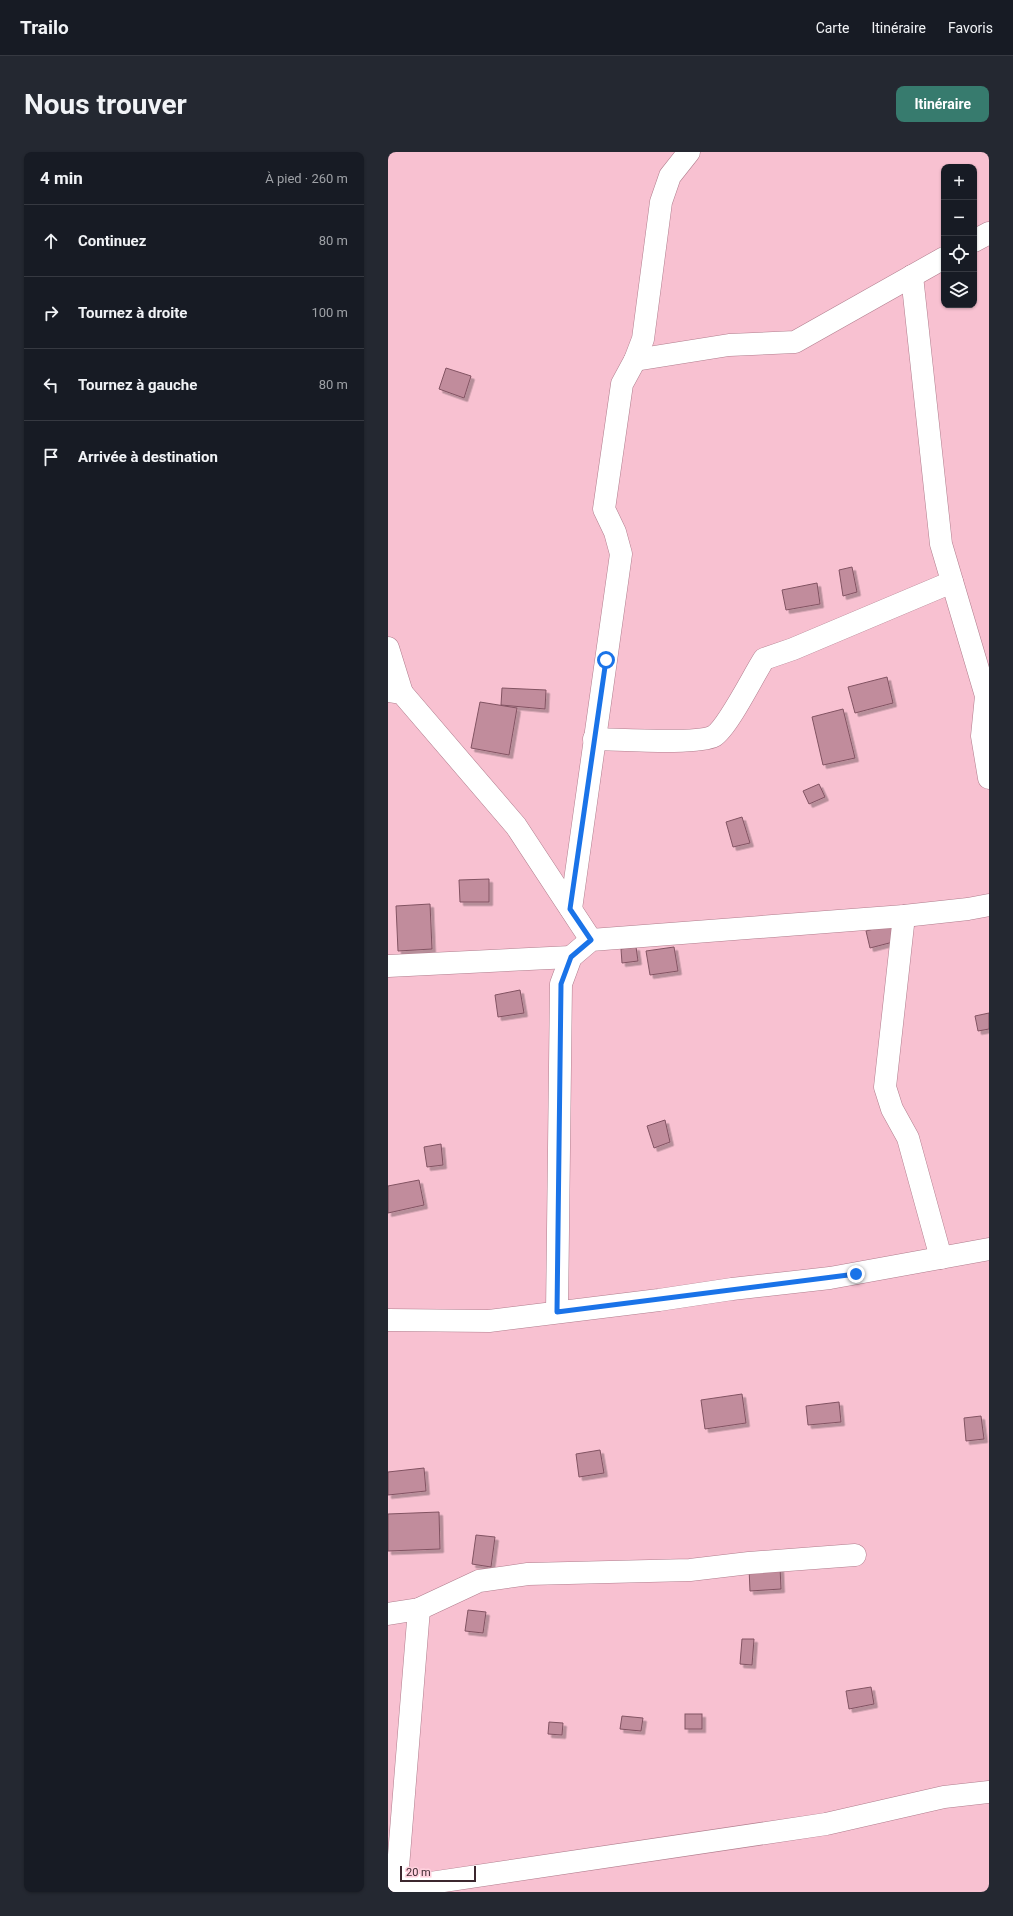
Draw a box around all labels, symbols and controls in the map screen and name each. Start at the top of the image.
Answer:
text: Trailo [20,16,69,39]
text: Carte [816,20,849,36]
text: Itinéraire [871,20,926,36]
text: Favoris [948,20,993,36]
button: Itinéraire [896,86,989,122]
text: Nous trouver [24,88,187,121]
map controls [941,164,977,308]
button: + [941,164,977,200]
text: 4 min [40,168,83,188]
text: À pied · 260 m [265,171,348,186]
button: − [941,200,977,236]
icon: ahead [40,230,62,252]
text: Continuez [78,232,146,250]
text: 80 m [319,233,348,248]
button: locate [941,236,977,272]
button: layers [941,272,977,308]
icon: right [40,302,62,324]
text: Tournez à droite [78,304,187,322]
text: 100 m [311,305,348,320]
icon: left [40,374,62,396]
text: Tournez à gauche [78,376,197,394]
text: 80 m [319,377,348,392]
icon: arrive [40,446,62,468]
text: Arrivée à destination [78,448,218,466]
route start [597,651,615,669]
route end [847,1265,865,1283]
scale bar [400,1864,476,1883]
text: 20 m [406,1866,431,1879]

